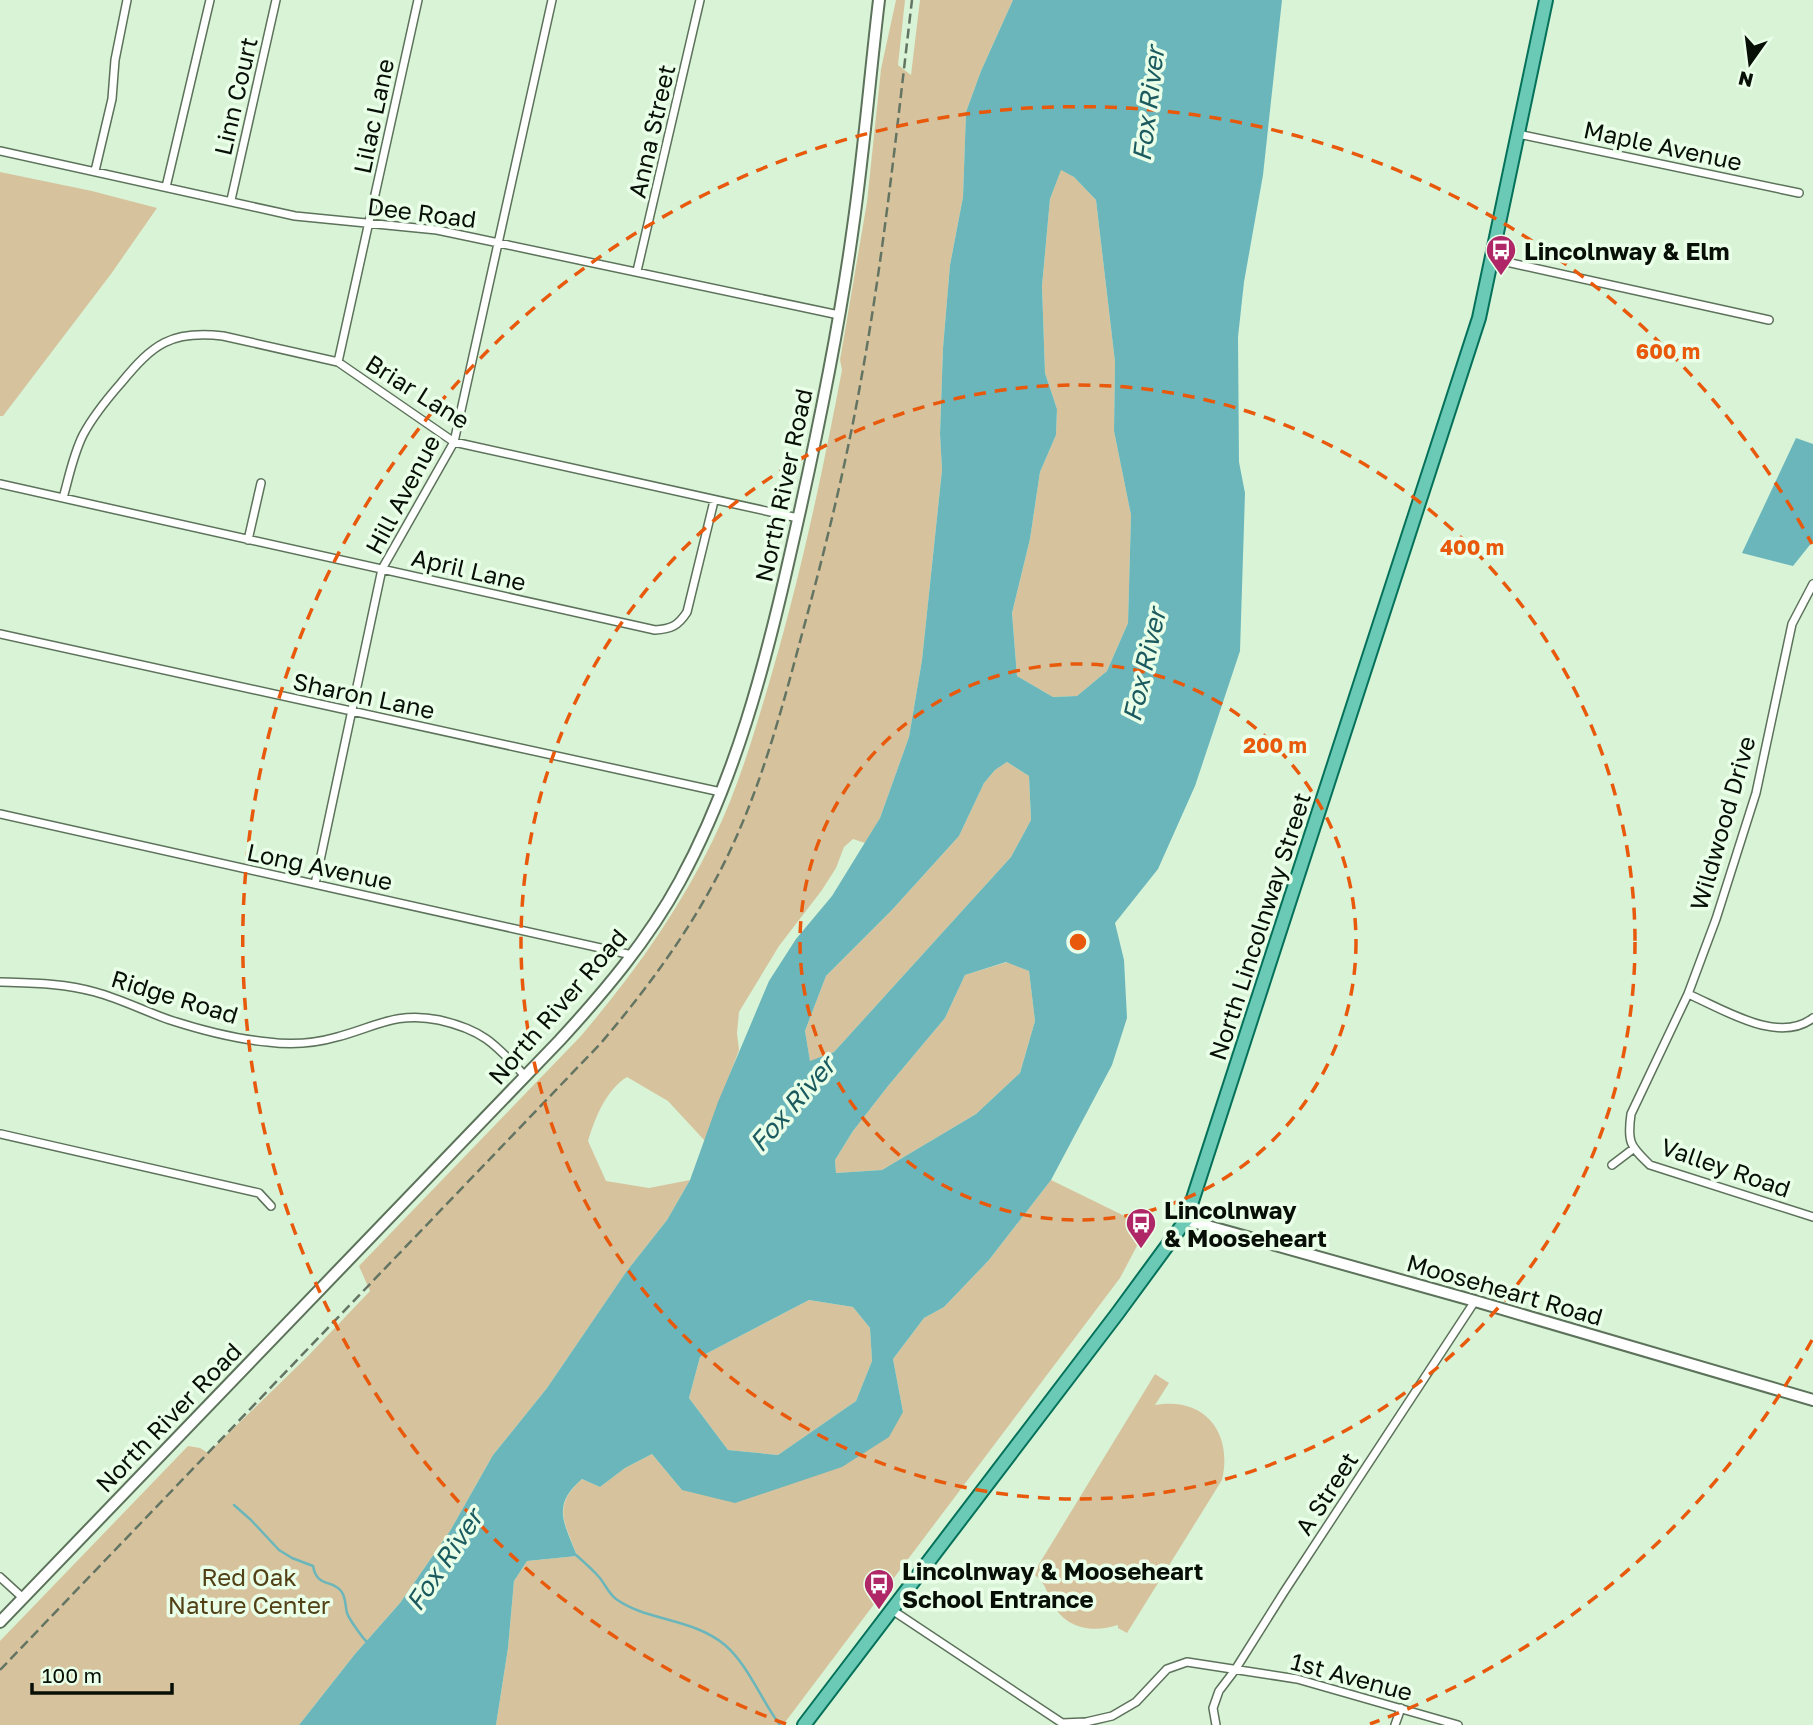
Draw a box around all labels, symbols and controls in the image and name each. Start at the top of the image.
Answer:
north arrow [1715,28,1785,98]
street label: Linn Court [207,34,263,158]
water label: Fox River [1126,41,1171,163]
street label: Lilac Lane [347,56,399,176]
street label: Anna Street [622,61,680,201]
text: N [1736,67,1756,93]
street label: Maple Avenue [1581,114,1745,176]
street label: Dee Road [366,191,478,233]
bus stop icon: Lincolnway & Elm [1484,233,1518,277]
place label: Lincolnway & Elm [1524,236,1730,265]
text: 600 m [1636,338,1700,364]
street label: Briar Lane [361,348,475,434]
street label: North River Road [748,386,818,584]
street label: Hill Avenue [359,429,445,559]
text: 400 m [1440,534,1504,560]
street label: April Lane [409,542,529,596]
water label: Fox River [1116,602,1173,725]
street label: Sharon Lane [290,666,438,724]
text: 200 m [1243,732,1307,758]
street label: Wildwood Drive [1683,733,1761,913]
street label: North Lincolnway Street [1202,788,1316,1064]
street label: Long Avenue [245,836,395,896]
street label: North River Road [482,922,632,1090]
centre of rings [1066,930,1090,954]
street label: Ridge Road [108,963,242,1029]
water label: Fox River [743,1048,844,1158]
street label: Valley Road [1657,1131,1795,1203]
place label: Lincolnway & Mooseheart [1164,1195,1327,1252]
bus stop icon: Lincolnway & Mooseheart [1124,1206,1158,1250]
street label: Mooseheart Road [1404,1247,1606,1331]
street label: North River Road [89,1336,247,1498]
street label: A Street [1288,1446,1364,1540]
water label: Fox River [399,1500,491,1616]
place label: Lincolnway & Mooseheart School Entrance [902,1556,1203,1613]
park label: Red Oak Nature Center [168,1562,330,1619]
bus stop icon: Lincolnway & Mooseheart School Entrance [862,1567,896,1611]
street label: 1st Avenue [1288,1646,1416,1706]
scale bar [32,1652,172,1696]
text: 100 m [42,1662,102,1688]

